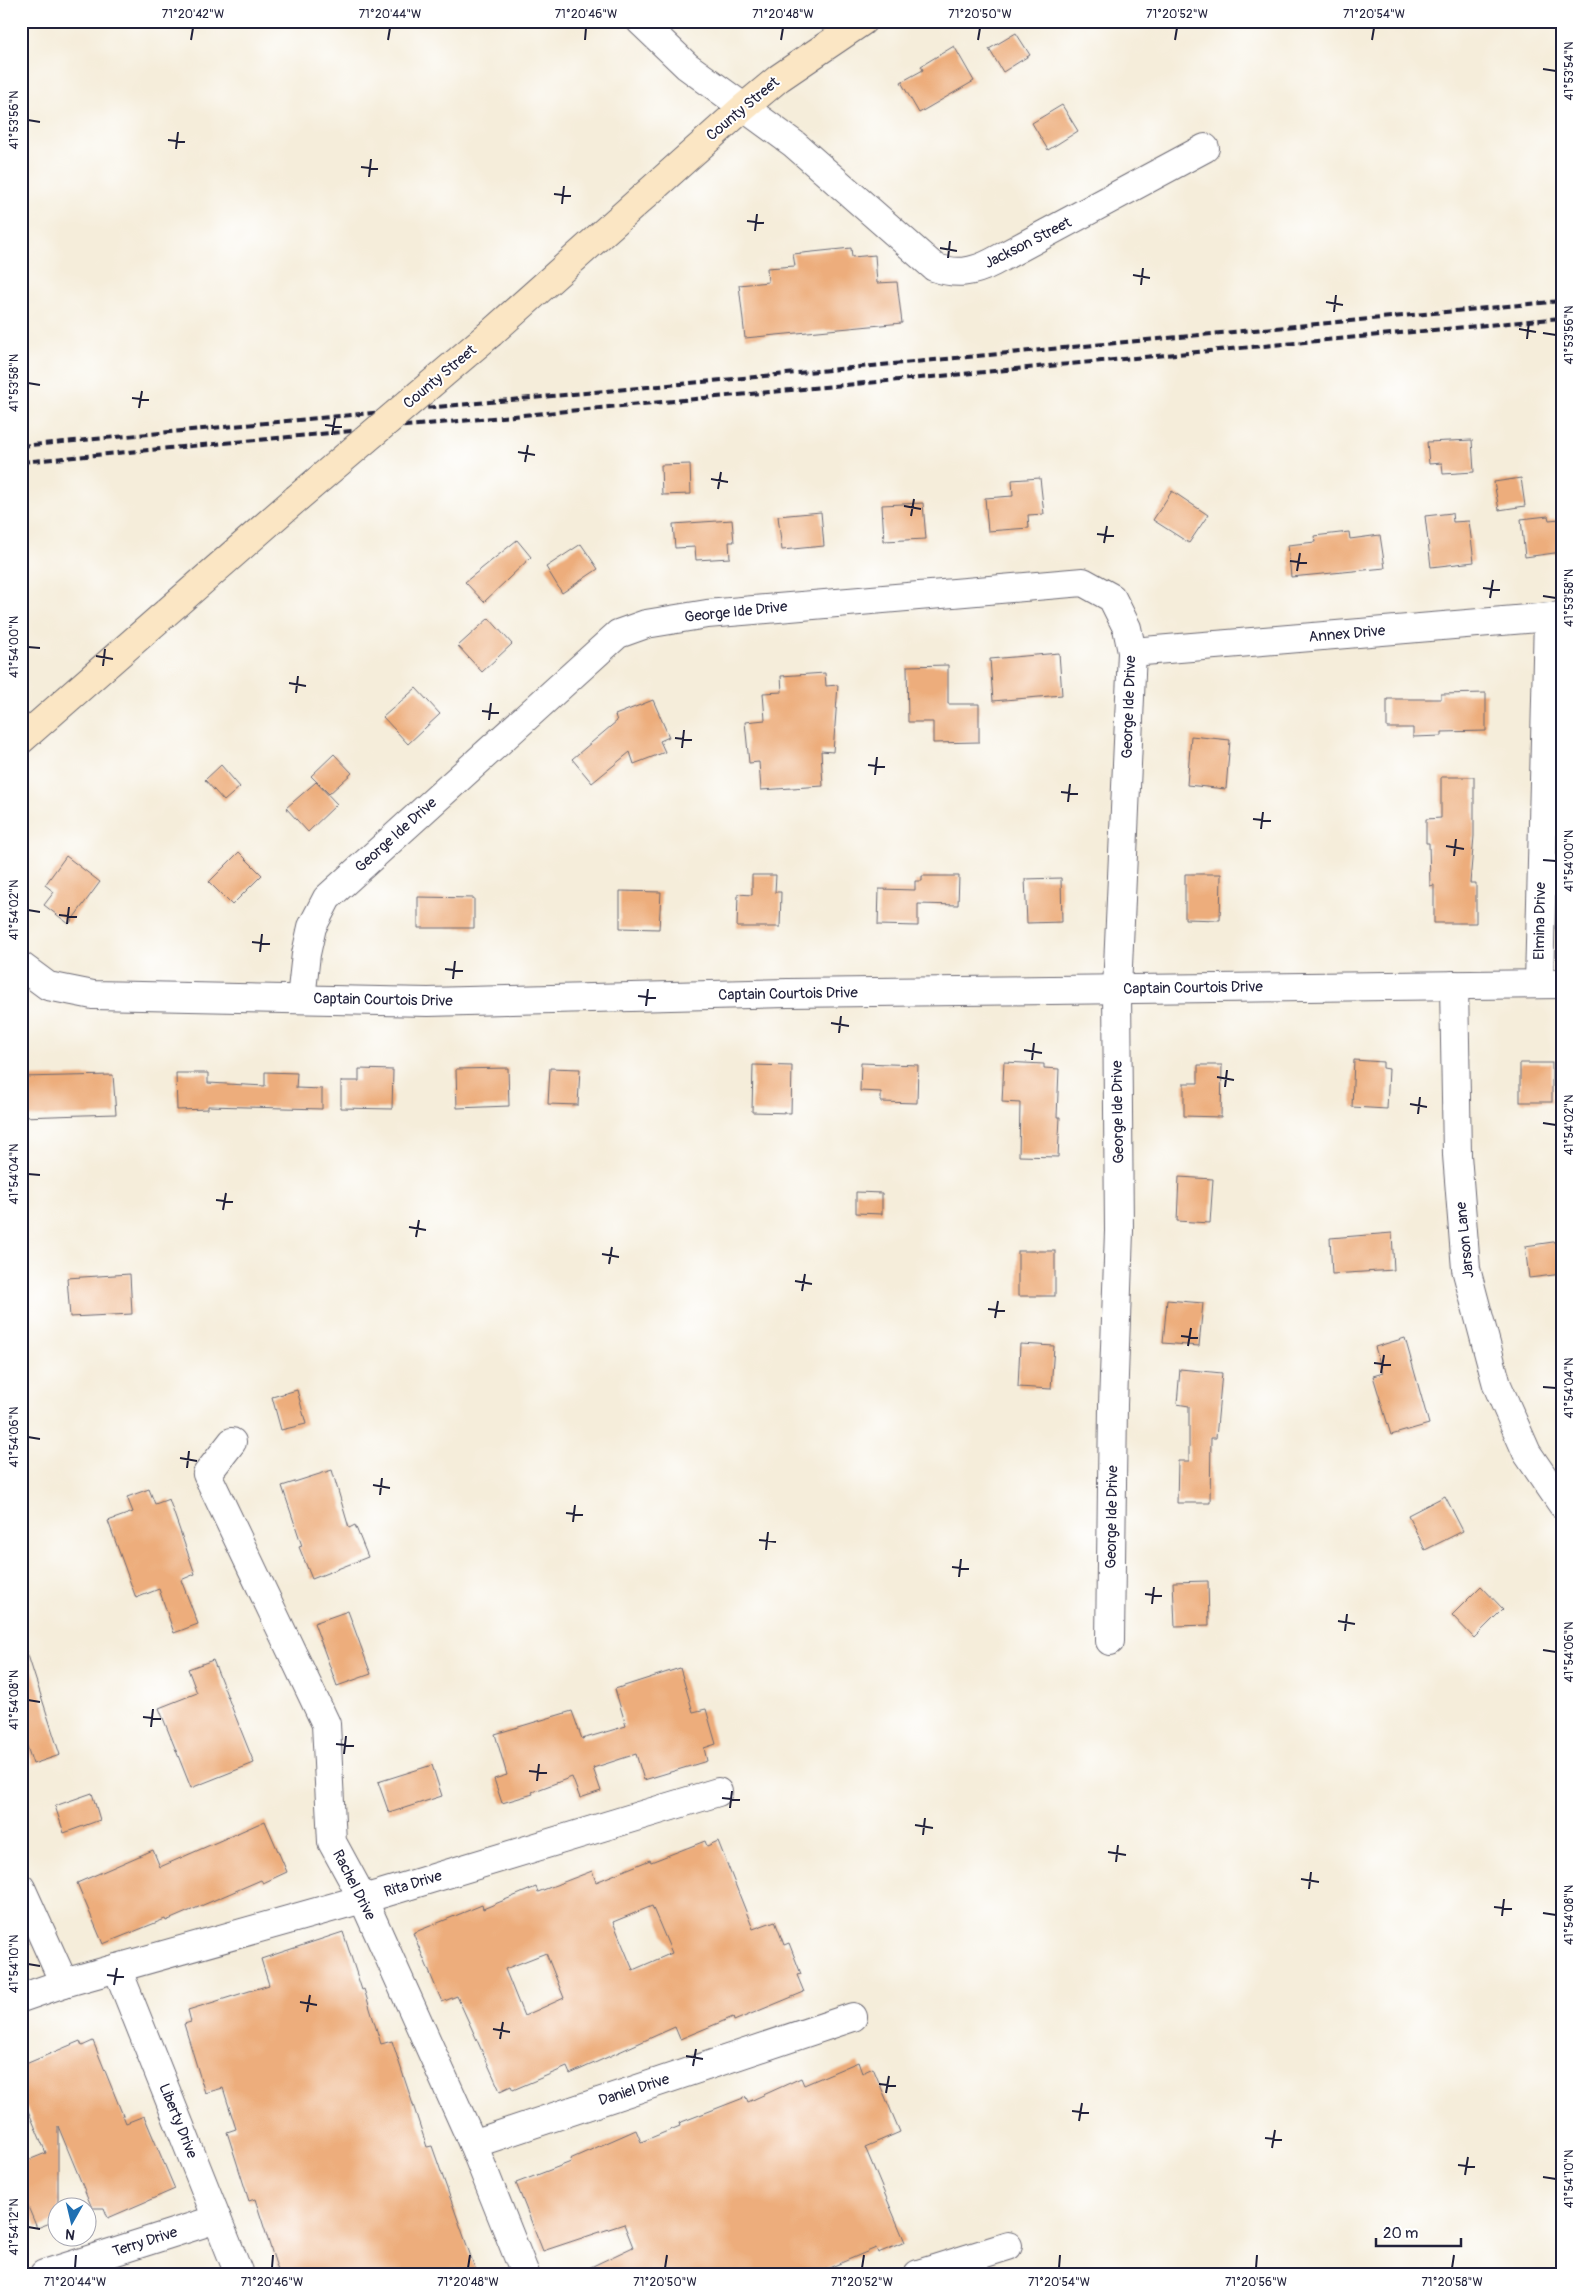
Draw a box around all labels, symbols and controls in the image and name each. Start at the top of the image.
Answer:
text: 71°20'42"W [162,7,224,22]
text: 71°20'44"W [359,7,421,22]
text: 71°20'46"W [555,7,617,22]
text: 71°20'48"W [752,7,814,22]
text: 71°20'50"W [948,7,1012,22]
text: 71°20'52"W [1146,7,1208,22]
text: 71°20'54"W [1343,7,1405,22]
text: 41°53'54"N [1562,42,1577,100]
street label: County Street [703,72,784,145]
text: 41°53'56"N [7,91,22,149]
street label: Jackson Street [981,213,1076,273]
text: 41°53'56"N [1562,306,1577,364]
street label: County Street [400,340,481,413]
text: 41°53'58"N [7,354,22,412]
text: 41°53'58"N [1562,569,1577,627]
street label: George Ide Drive [684,597,789,627]
text: 41°54'00"N [7,616,22,678]
street label: Annex Drive [1308,621,1387,647]
street label: George Ide Drive [1118,654,1140,759]
street label: George Ide Drive [351,793,441,877]
text: 41°54'00"N [1562,830,1577,892]
text: 41°54'02"N [7,880,22,940]
street label: Elmina Drive [1530,881,1550,960]
street label: Captain Courtois Drive [1123,977,1264,999]
street label: Captain Courtois Drive [718,983,859,1005]
street label: Captain Courtois Drive [313,989,454,1011]
street label: George Ide Drive [1108,1060,1128,1164]
text: 41°54'02"N [1562,1095,1577,1155]
text: 41°54'04"N [7,1144,22,1204]
street label: Jarson Lane [1451,1200,1478,1279]
text: 41°54'04"N [1562,1358,1577,1418]
text: 41°54'06"N [7,1407,22,1467]
street label: George Ide Drive [1102,1465,1122,1569]
text: 41°54'06"N [1562,1622,1577,1682]
text: 41°54'08"N [7,1670,22,1730]
street label: Rachel Drive [328,1847,380,1924]
street label: Rita Drive [382,1866,445,1902]
text: 41°54'08"N [1562,1885,1577,1945]
text: 41°54'10"N [7,1935,22,1993]
street label: Daniel Drive [596,2069,672,2110]
street label: Liberty Drive [154,2081,202,2162]
text: 41°54'10"N [1562,2150,1577,2208]
text: 41°54'12"N [7,2198,22,2256]
north arrow [48,2198,98,2248]
scale bar [1376,2215,1460,2247]
street label: Terry Drive [110,2222,180,2261]
text: 20 m [1383,2224,1418,2243]
text: N [64,2225,76,2243]
text: 71°20'44"W [44,2275,106,2290]
text: 71°20'46"W [241,2275,303,2290]
text: 71°20'48"W [437,2275,499,2290]
text: 71°20'50"W [633,2275,697,2290]
text: 71°20'52"W [831,2275,893,2290]
text: 71°20'54"W [1028,2275,1090,2290]
text: 71°20'56"W [1225,2275,1287,2290]
text: 71°20'58"W [1421,2275,1483,2290]

